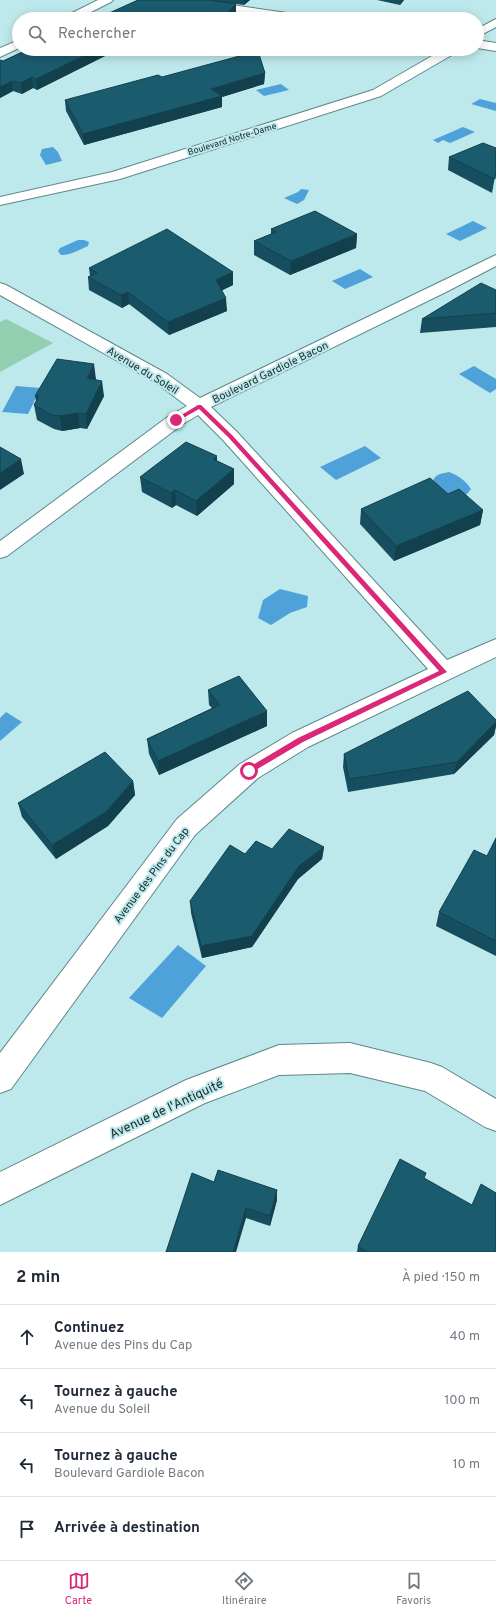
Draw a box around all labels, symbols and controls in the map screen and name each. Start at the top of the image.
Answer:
search box [12,12,484,56]
icon: search [26,23,48,45]
text: Rechercher [58,25,136,44]
street label: Boulevard Notre-Dame [186,121,278,158]
street label: Boulevard Gardiole Bacon [210,339,331,407]
street label: Avenue du Soleil [104,344,181,398]
route end [167,411,185,429]
route start [240,762,258,780]
street label: Avenue des Pins du Cap [111,825,193,927]
street label: Avenue de l'Antiquité [107,1076,226,1143]
text: 2 min [16,1267,60,1289]
text: À pied · 150 m [402,1270,480,1286]
text: Continuez [54,1319,124,1338]
icon: ahead [16,1326,38,1348]
text: 40 m [450,1329,480,1345]
text: Avenue des Pins du Cap [54,1338,192,1354]
text: Tournez à gauche [54,1383,178,1402]
icon: left [16,1390,38,1412]
text: 100 m [444,1393,480,1409]
text: Avenue du Soleil [54,1402,150,1418]
text: Tournez à gauche [54,1447,178,1466]
icon: left [16,1454,38,1476]
text: 10 m [453,1457,480,1473]
text: Boulevard Gardiole Bacon [54,1466,205,1482]
icon: arrive [16,1518,38,1540]
text: Arrivée à destination [54,1519,200,1538]
tab: Carte [65,1570,92,1608]
tab: Itinéraire [222,1570,267,1608]
tab: Favoris [396,1570,431,1608]

